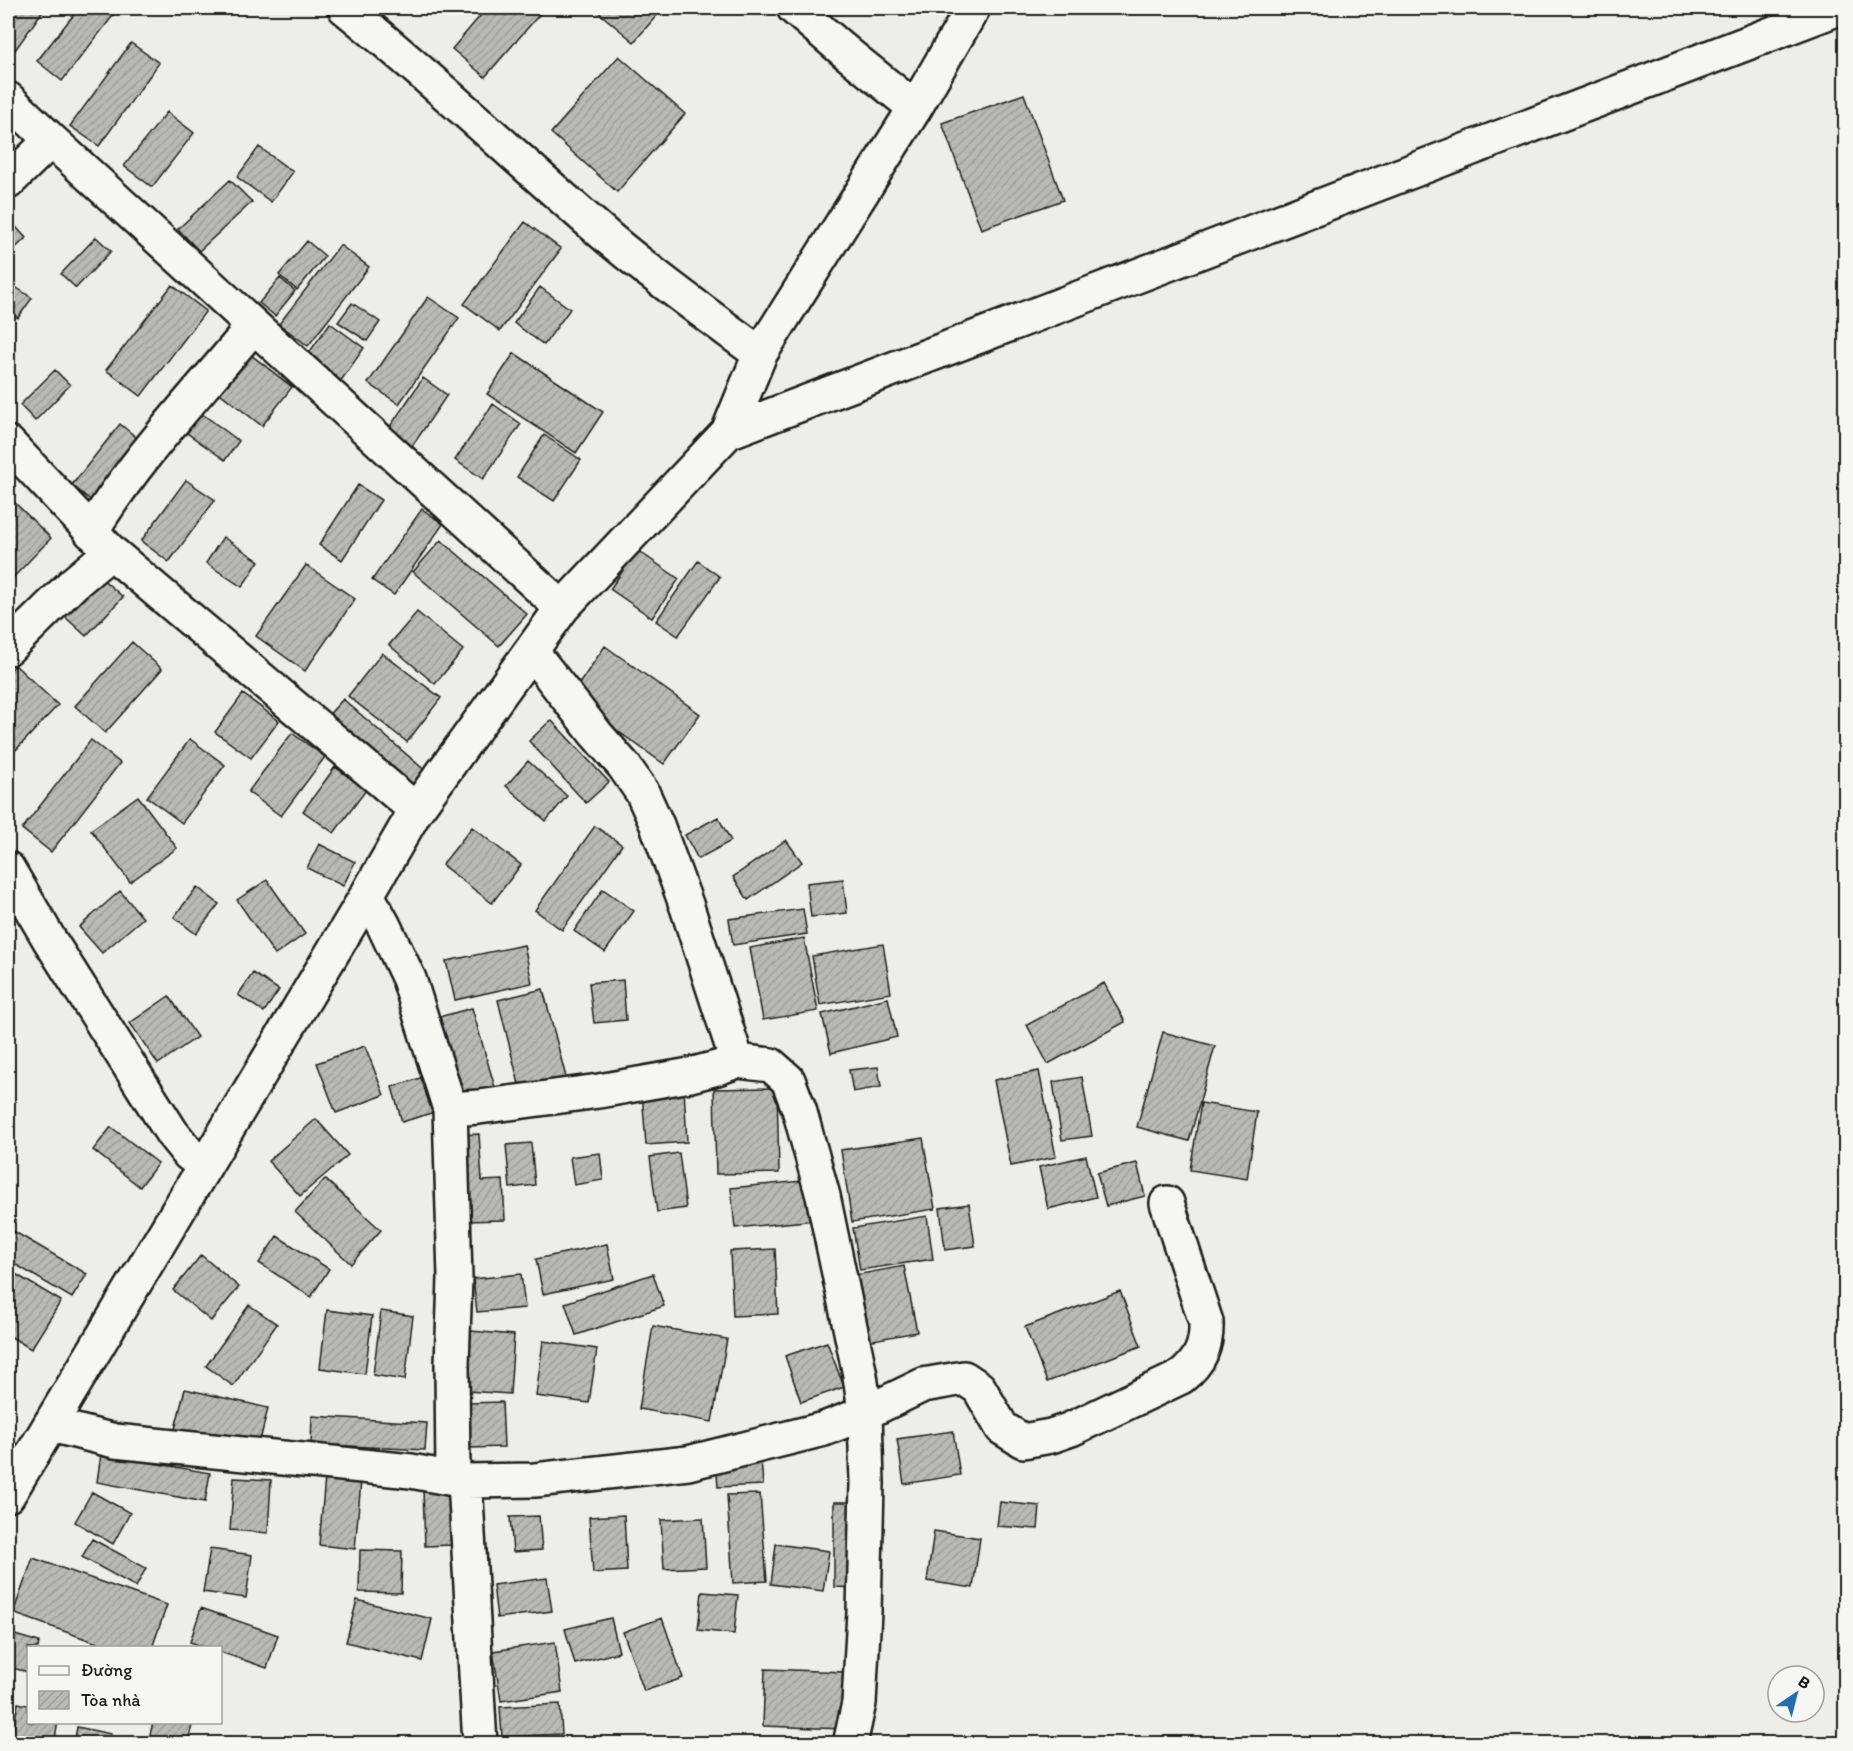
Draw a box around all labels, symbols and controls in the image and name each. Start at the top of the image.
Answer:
legend [27,1646,222,1724]
text: Đường [81,1659,133,1681]
north arrow [1766,1664,1826,1724]
text: B [1795,1671,1815,1693]
text: Tòa nhà [81,1689,141,1711]

